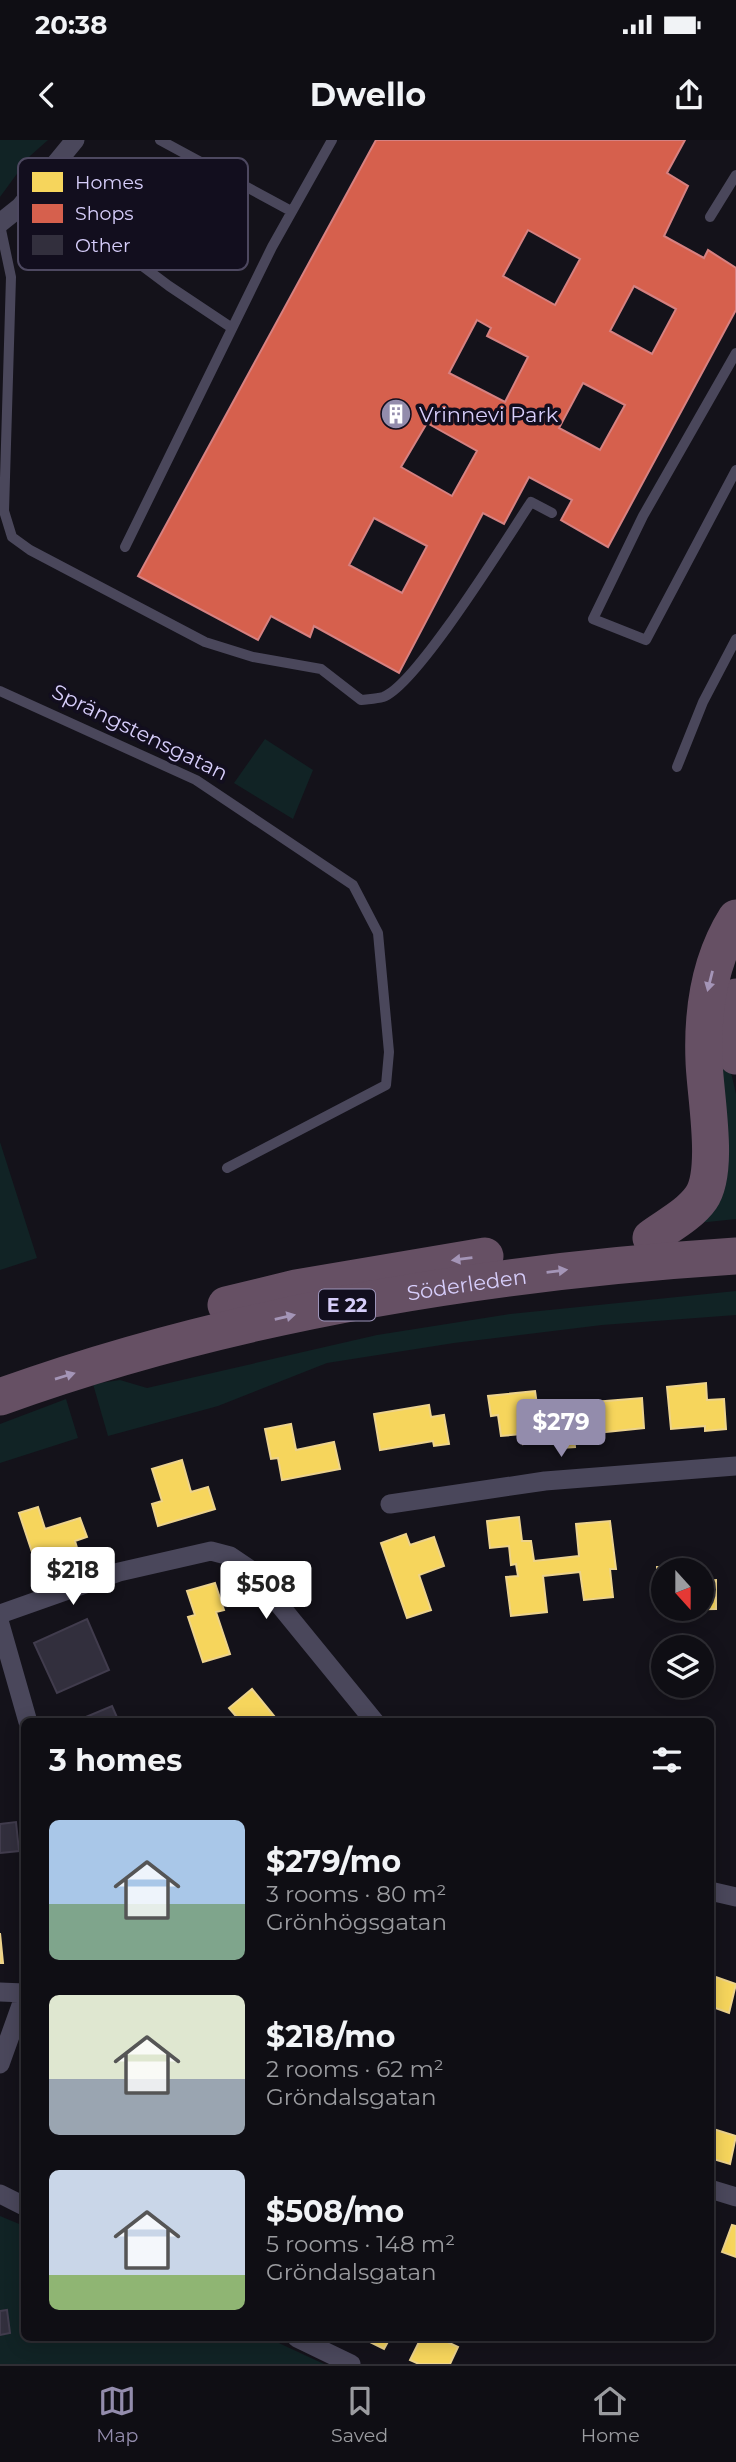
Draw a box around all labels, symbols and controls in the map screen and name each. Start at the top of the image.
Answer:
text: 20:38 [35,9,107,41]
text: Dwello [310,75,426,114]
icon: back [28,76,66,114]
icon: share [670,76,708,114]
legend [18,158,248,270]
text: Homes [75,171,143,194]
text: Shops [75,202,134,225]
text: Other [75,234,131,257]
building icon: Vrinnevi Park [379,397,413,431]
place label: Vrinnevi Park [419,402,559,427]
street label: Sprängstensgatan [48,679,232,785]
one-way arrow [704,970,715,992]
one-way arrow [450,1253,472,1264]
street label: Söderleden [405,1263,528,1305]
one-way arrow [546,1266,568,1277]
road number: E 22 [319,1289,375,1320]
one-way arrow [274,1311,296,1322]
one-way arrow [55,1371,76,1381]
pin: $279 [520,1400,602,1459]
text: $279 [532,1408,590,1436]
pin: $218 [32,1548,114,1607]
text: $218 [47,1556,99,1584]
north arrow [651,1558,714,1620]
map controls [651,1558,714,1698]
pin: $508 [225,1562,307,1621]
text: $508 [236,1570,296,1598]
button: layers [651,1635,714,1698]
icon: filters [648,1741,686,1779]
text: 3 homes [49,1742,182,1779]
text: $279/mo [266,1843,401,1880]
icon: home [105,1848,189,1932]
text: 3 rooms · 80 m² [266,1880,446,1908]
text: Grönhögsgatan [266,1908,447,1936]
text: $218/mo [266,2018,396,2055]
icon: home [105,2023,189,2107]
text: 2 rooms · 62 m² [266,2055,444,2083]
text: Gröndalsgatan [266,2083,437,2111]
text: $508/mo [266,2193,404,2230]
icon: home [105,2198,189,2282]
text: 5 rooms · 148 m² [266,2230,455,2258]
text: Gröndalsgatan [266,2258,437,2286]
tab: Map [96,2382,139,2447]
tab: Saved [331,2382,388,2447]
tab: Home [581,2382,640,2447]

